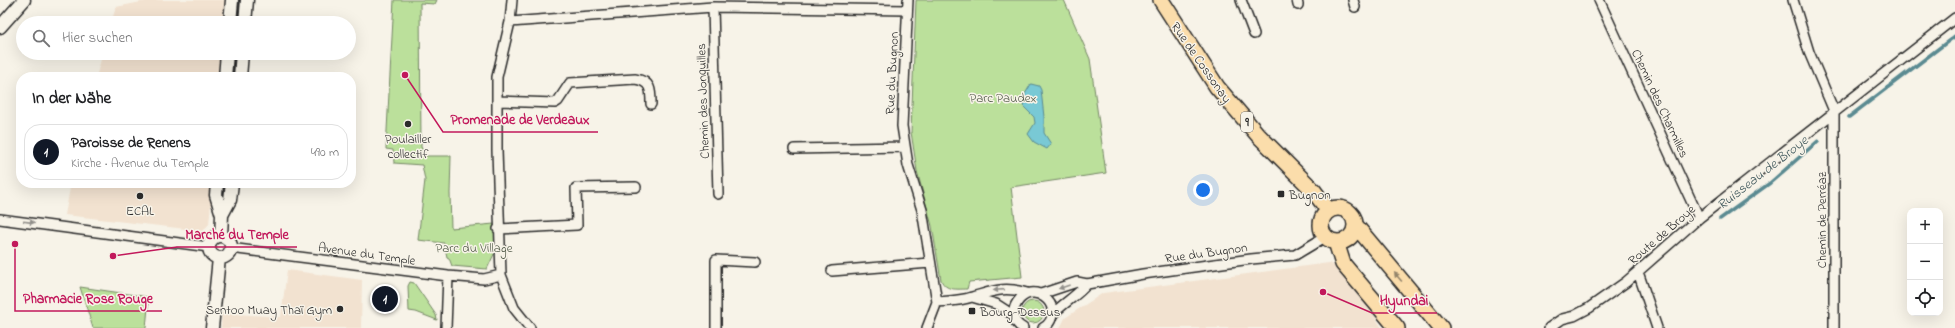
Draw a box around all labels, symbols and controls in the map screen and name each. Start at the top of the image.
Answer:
search box [16,16,356,60]
street label: Rue de Cossonay [1165,19,1236,108]
icon: search [30,27,52,49]
text: Hier suchen [62,27,133,49]
street label: Rue du Bugnon [881,31,905,115]
street label: Chemin des Jonquilles [692,42,715,159]
street label: Chemin des Charmilles [1626,46,1693,161]
text: In der Nähe [32,86,111,111]
park label: Parc Paudex [970,89,1037,108]
callout: Promenade de Verdeaux [443,106,598,132]
text: Promenade de Verdeaux [451,110,590,131]
road number: 9 [1241,112,1253,132]
marker: Poulailler collectif [403,119,413,129]
place label: Poulailler collectif [385,130,432,164]
water label: Ruisseau de Broye [1713,130,1814,215]
text: Paroisse de Renens [71,132,191,154]
text: 1 [44,143,48,162]
text: 490 m [311,143,339,162]
text: Kirche · Avenue du Temple [71,154,209,173]
street label: Chemin de Perréaz [1813,171,1832,268]
your location [1193,180,1213,200]
place label: Bugnon [1288,186,1331,206]
marker: Bugnon [1276,189,1286,199]
marker: ECAL [135,191,145,201]
street label: Route de Broye [1624,200,1701,271]
place label: ECAL [126,202,154,221]
map controls [1907,208,1943,316]
button: + [1907,208,1943,244]
one-way arrow [23,219,35,225]
callout: Marché du Temple [177,221,297,247]
text: Marché du Temple [185,225,289,246]
street label: Avenue du Temple [317,238,417,271]
street label: Rue du Bugnon [1164,238,1249,270]
park label: Parc du Village [436,239,513,259]
button: − [1907,244,1943,280]
one-way arrow [1394,271,1403,282]
button: locate [1907,280,1943,316]
pin: 1 [372,284,398,314]
one-way arrow [1058,284,1070,290]
callout: Pharmacie Rose Rouge [15,285,162,311]
one-way arrow [993,286,1005,293]
callout: Hyundai [1372,287,1437,313]
text: Pharmacie Rose Rouge [23,289,154,312]
text: Hyundai [1380,291,1429,314]
place label: Sentoo Muay Thaï Gym [206,301,332,321]
place label: Bourg-Dessus [979,303,1061,323]
marker: Sentoo Muay Thaï Gym [335,304,345,314]
marker: Bourg-Dessus [967,306,977,316]

